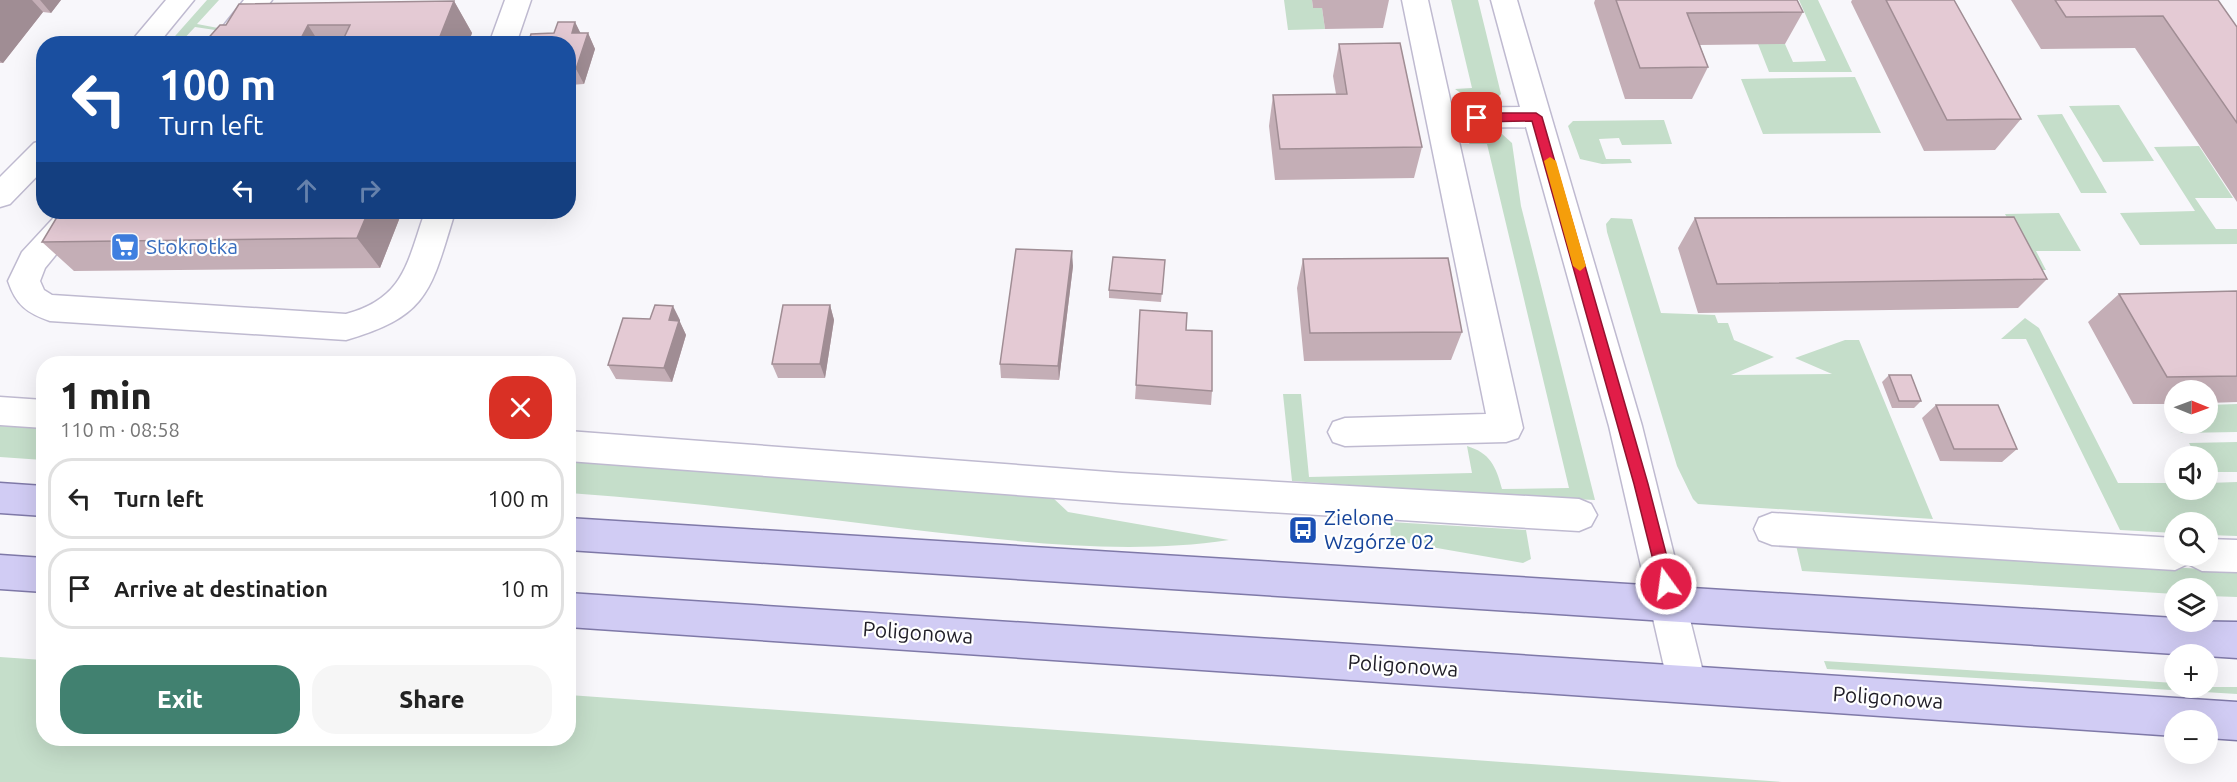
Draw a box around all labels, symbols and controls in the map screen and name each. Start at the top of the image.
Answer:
icon: left [60,60,138,138]
text: 100 m [159,61,276,108]
pin [1451,92,1502,143]
icon: arrive [1460,101,1493,134]
text: Turn left [159,110,263,140]
icon: left [227,174,260,207]
icon: ahead [290,174,323,207]
icon: right [353,174,386,207]
supermarket icon: Stokrotka [109,231,141,263]
place label: Stokrotka [146,234,238,258]
text: 1 min [60,375,152,416]
button: close [489,376,552,439]
north arrow [2164,380,2218,434]
map controls [2164,380,2218,764]
text: 110 m · 08:58 [60,418,180,441]
button: sound [2164,446,2218,500]
icon: left [63,482,96,515]
text: Turn left [114,486,204,511]
text: 100 m [488,486,549,511]
place label: Zielone Wzgórze 02 [1324,505,1435,553]
button: search [2164,512,2218,566]
bus stop icon: Zielone Wzgórze 02 [1287,514,1319,546]
position arrow [1634,552,1698,616]
icon: arrive [63,572,96,605]
text: Arrive at destination [114,576,328,601]
text: 10 m [500,576,549,601]
button: layers [2164,578,2218,632]
street label: Poligonowa [862,616,974,648]
button: + [2164,644,2218,698]
street label: Poligonowa [1347,649,1459,681]
button: Exit [60,665,300,734]
button: Share [312,665,552,734]
street label: Poligonowa [1832,681,1944,713]
button: − [2164,710,2218,764]

